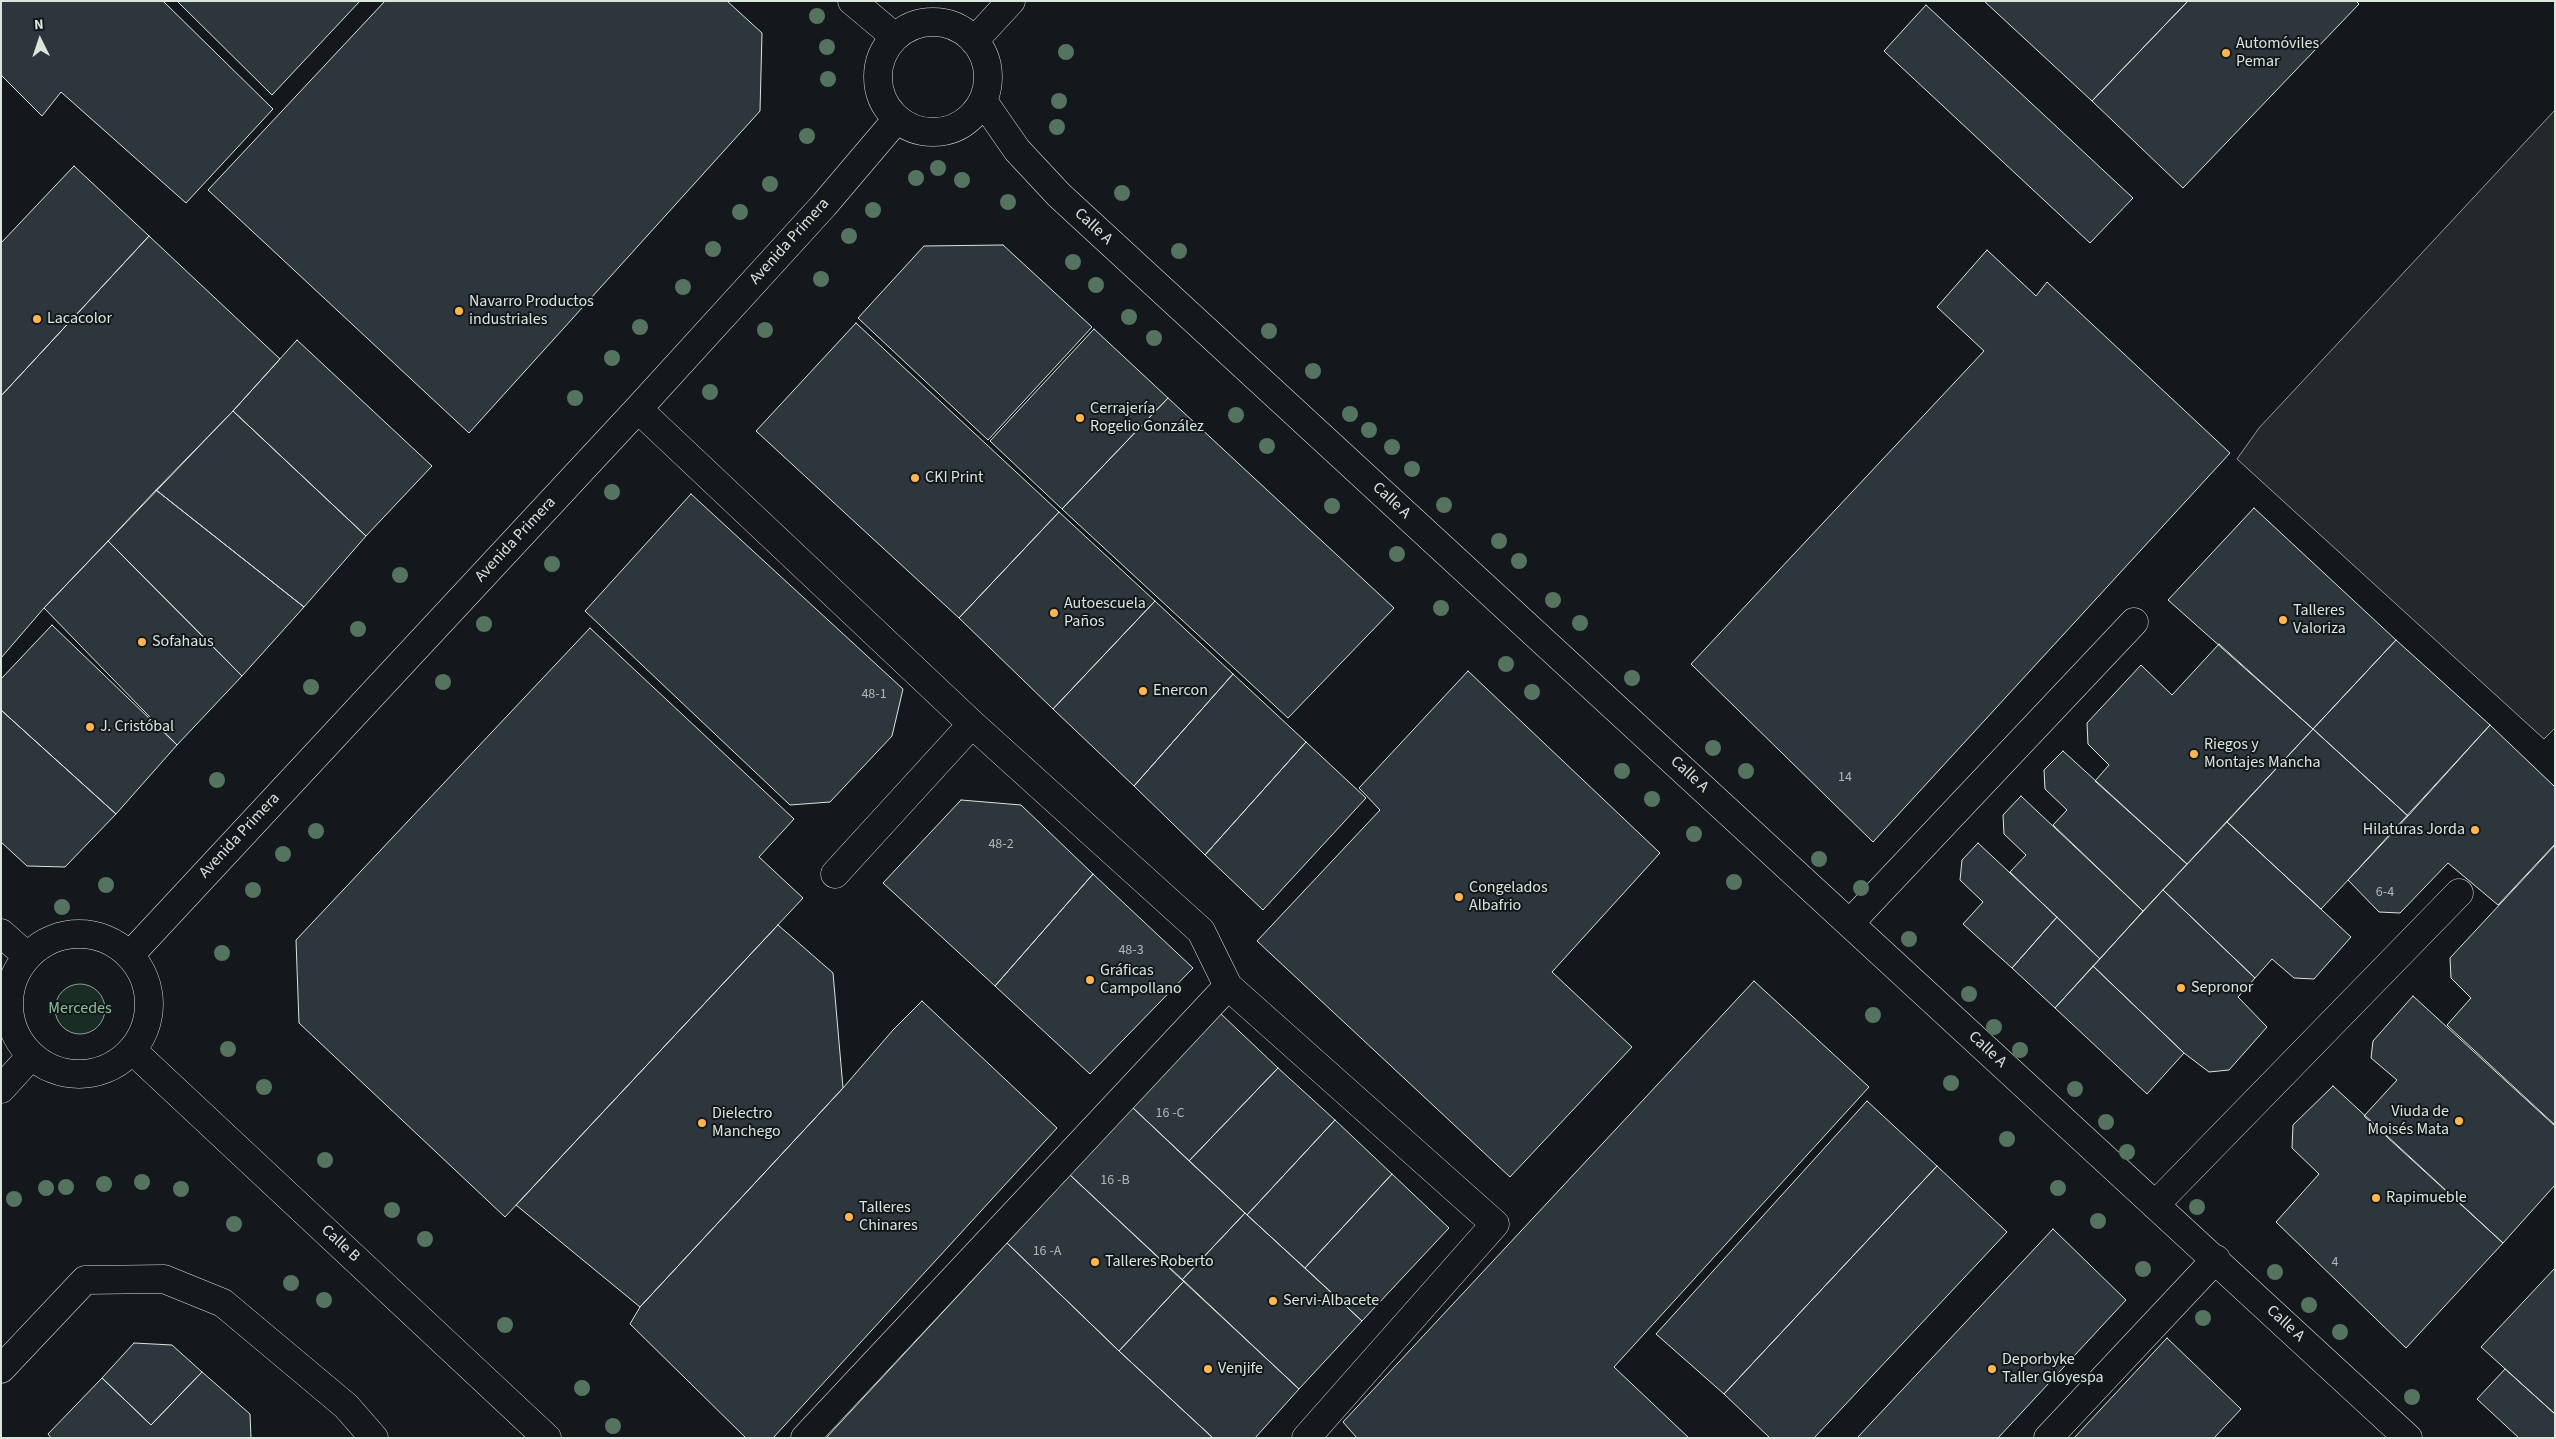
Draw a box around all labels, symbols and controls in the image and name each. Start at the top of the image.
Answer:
north arrow [15,15,65,65]
text: N [34,15,44,35]
place label: Automóviles Pemar [2236,34,2319,72]
marker: Automóviles Pemar [2220,47,2232,59]
street label: Avenida Primera [746,195,834,289]
street label: Calle A [1070,205,1116,249]
place label: Navarro Productos industriales [469,292,594,330]
marker: Navarro Productos industriales [453,305,465,317]
place label: Lacacolor [47,309,112,329]
marker: Lacacolor [31,313,43,325]
place label: Cerrajería Rogelio González [1090,399,1204,437]
marker: Cerrajería Rogelio González [1074,412,1086,424]
place label: CKI Print [925,468,984,488]
marker: CKI Print [909,472,921,484]
street label: Calle A [1368,479,1414,523]
street label: Avenida Primera [472,493,560,587]
place label: Autoescuela Paños [1064,594,1146,632]
place label: Talleres Valoriza [2293,601,2346,639]
marker: Autoescuela Paños [1048,607,1060,619]
marker: Talleres Valoriza [2277,614,2289,626]
place label: Sofahaus [152,632,214,652]
marker: Sofahaus [136,636,148,648]
place label: Enercon [1153,681,1208,701]
marker: Enercon [1137,685,1149,697]
house number: 48-1 [861,687,887,703]
place label: J. Cristóbal [100,717,174,737]
marker: J. Cristóbal [84,721,96,733]
place label: Riegos y Montajes Mancha [2204,735,2320,773]
marker: Riegos y Montajes Mancha [2188,748,2200,760]
street label: Calle A [1666,753,1712,797]
house number: 14 [1838,770,1852,786]
street label: Avenida Primera [196,789,284,883]
place label: Hilaturas Jorda [2363,820,2465,840]
marker: Hilaturas Jorda [2469,824,2481,836]
house number: 48-2 [988,837,1014,853]
place label: Congelados Albafrio [1469,878,1548,916]
house number: 6-4 [2376,885,2394,901]
marker: Congelados Albafrio [1453,891,1465,903]
house number: 48-3 [1118,943,1144,959]
place label: Gráficas Campollano [1100,961,1182,999]
marker: Gráficas Campollano [1084,974,1096,986]
place label: Sepronor [2191,978,2253,998]
marker: Sepronor [2175,982,2187,994]
park label: Mercedes [48,999,112,1019]
street label: Calle A [1964,1028,2010,1072]
place label: Viuda de Moisés Mata [2368,1102,2449,1140]
place label: Dielectro Manchego [712,1104,781,1142]
house number: 16 -C [1155,1106,1185,1122]
marker: Viuda de Moisés Mata [2453,1115,2465,1127]
marker: Dielectro Manchego [696,1117,708,1129]
house number: 16 -B [1100,1173,1130,1189]
place label: Rapimueble [2386,1188,2467,1208]
marker: Rapimueble [2370,1192,2382,1204]
place label: Talleres Chinares [859,1198,918,1236]
marker: Talleres Chinares [843,1211,855,1223]
street label: Calle B [317,1221,363,1267]
house number: 16 -A [1033,1244,1061,1260]
place label: Talleres Roberto [1105,1252,1214,1272]
house number: 4 [2332,1255,2338,1271]
marker: Talleres Roberto [1089,1256,1101,1268]
place label: Servi-Albacete [1283,1291,1379,1311]
marker: Servi-Albacete [1267,1295,1279,1307]
street label: Calle A [2262,1302,2308,1346]
place label: Deporbyke Taller Gloyespa [2002,1350,2104,1388]
place label: Venjife [1218,1359,1263,1379]
marker: Venjife [1202,1363,1214,1375]
marker: Deporbyke Taller Gloyespa [1986,1363,1998,1375]

